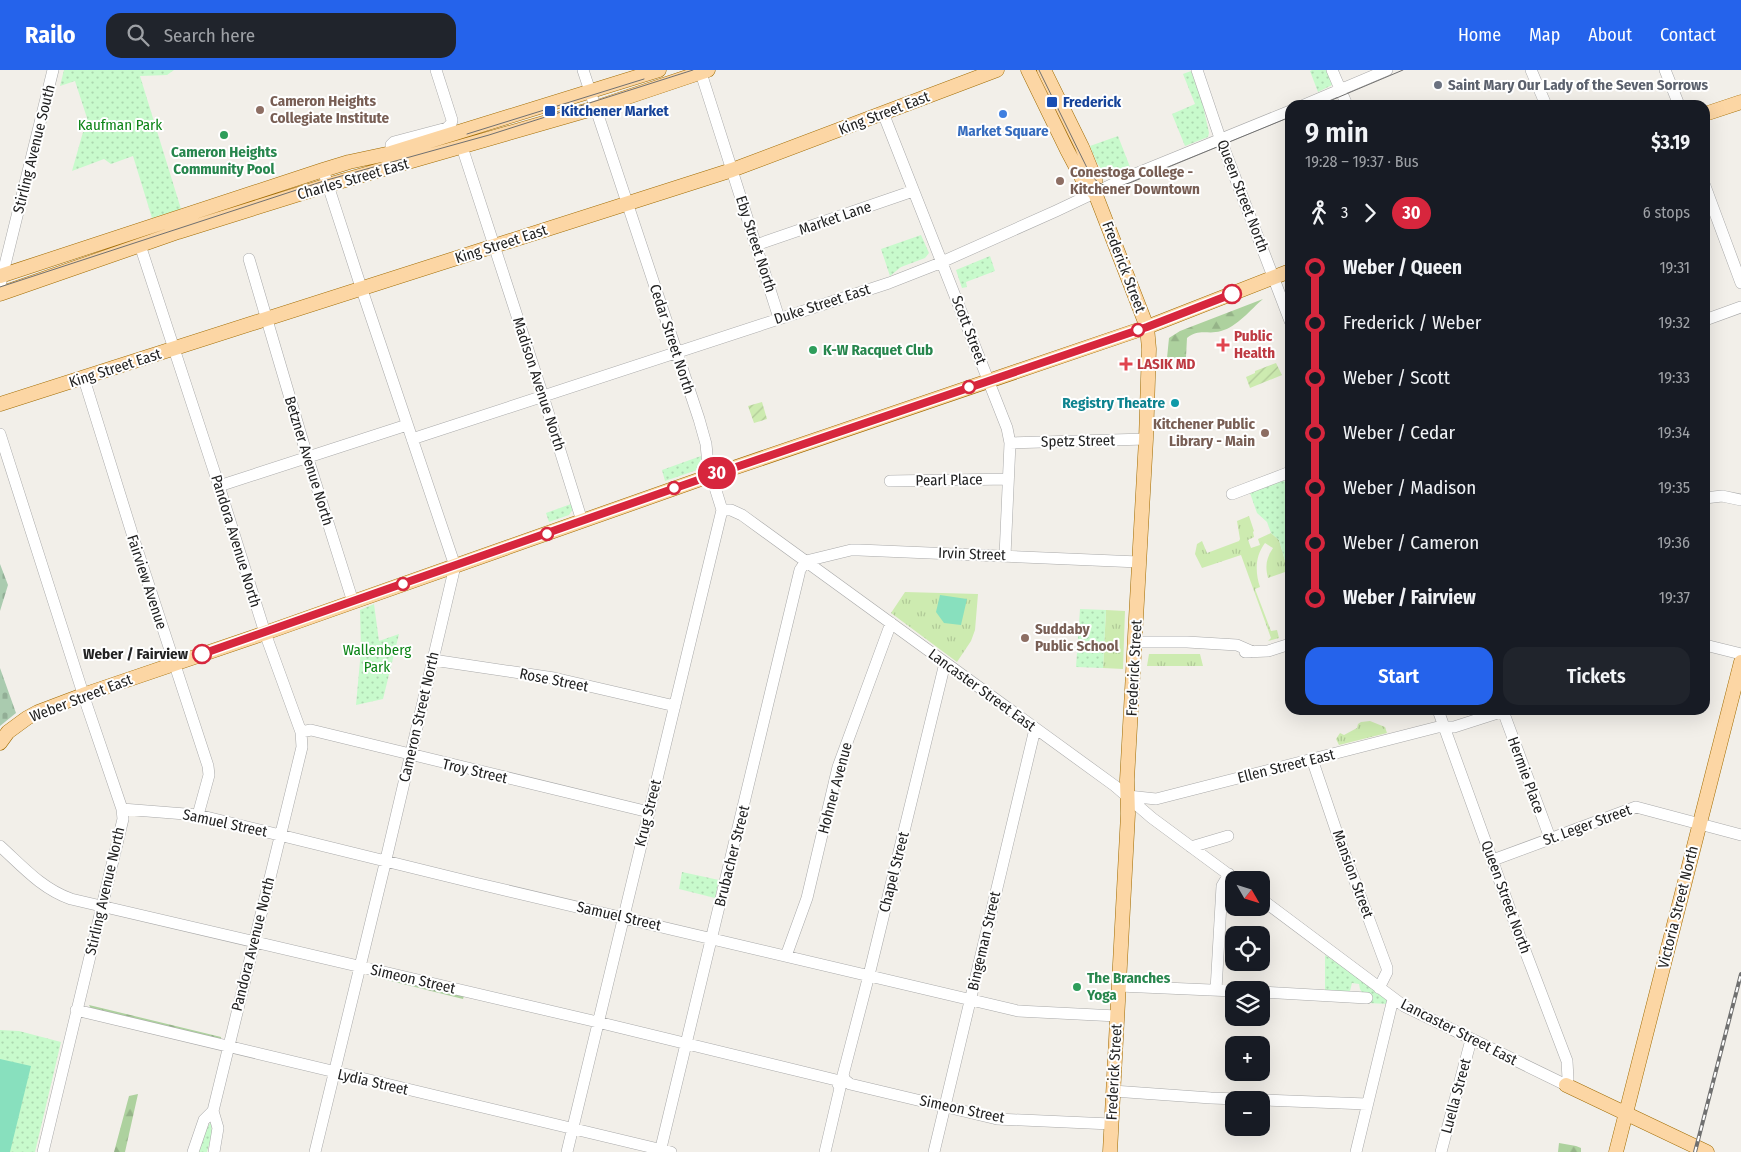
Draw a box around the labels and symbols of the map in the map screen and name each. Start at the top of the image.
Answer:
place label: Saint Mary Our Lady of the Seven Sorrows [1448,76,1708,94]
marker: Saint Mary Our Lady of the Seven Sorrows [1432,79,1444,91]
street label: Stirling Avenue South [9,83,59,215]
street label: King Street East [836,87,932,139]
place label: Cameron Heights Collegiate Institute [270,92,390,127]
place label: Frederick [1063,93,1121,111]
marker: Frederick [1045,95,1059,109]
place label: Kitchener Market [561,102,669,120]
marker: Cameron Heights Collegiate Institute [254,104,266,116]
marker: Kitchener Market [543,104,557,118]
marker: Market Square [997,108,1009,120]
park label: Kaufman Park [78,116,162,134]
place label: Market Square [957,122,1049,140]
marker: Cameron Heights Community Pool [218,129,230,141]
street label: Queen Street North [1213,137,1273,255]
place label: Cameron Heights Community Pool [171,143,277,178]
street label: Charles Street East [295,154,411,204]
place label: Conestoga College - Kitchener Downtown [1070,163,1200,198]
marker: Conestoga College - Kitchener Downtown [1054,175,1066,187]
street label: Eby Street North [732,193,780,295]
street label: Market Lane [797,197,873,239]
street label: Frederick Street [1098,219,1150,315]
street label: King Street East [453,221,550,267]
street label: Duke Street East [772,280,873,328]
street label: Cedar Street North [646,282,698,396]
unlabelled marker [1222,284,1242,304]
street label: Scott Street [948,293,990,367]
street label: Madison Avenue North [509,315,569,453]
unlabelled marker [1131,323,1145,337]
place label: Public Health [1234,327,1275,362]
marker: Public Health [1216,338,1230,352]
place label: K-W Racquet Club [823,341,933,359]
marker: K-W Racquet Club [807,344,819,356]
street label: King Street East [67,345,164,391]
place label: LASIK MD [1137,355,1196,373]
marker: LASIK MD [1119,357,1133,371]
unlabelled marker [962,380,976,394]
street label: Betzner Avenue North [281,394,337,528]
place label: Registry Theatre [1062,394,1165,412]
marker: Registry Theatre [1169,397,1181,409]
place label: Kitchener Public Library - Main [1153,415,1255,450]
marker: Kitchener Public Library - Main [1259,427,1271,439]
street label: Spetz Street [1041,431,1115,451]
line badge: 30 [694,457,740,489]
street label: Pearl Place [915,470,983,490]
street label: Pandora Avenue North [207,473,265,609]
unlabelled marker [667,481,681,495]
unlabelled marker [540,527,554,541]
street label: Fairview Avenue [123,532,171,632]
street label: Irvin Street [938,544,1006,564]
unlabelled marker [396,577,410,591]
street label: Frederick Street [1122,619,1146,717]
place label: Suddaby Public School [1035,620,1120,655]
marker: Suddaby Public School [1019,632,1031,644]
park label: Wallenberg Park [343,641,411,676]
marker: Weber / Fairview [192,644,212,664]
place label: Weber / Fairview [83,645,189,663]
street label: Lancaster Street East [925,645,1039,735]
street label: Cameron Street North [395,650,443,784]
street label: Rose Street [518,664,590,696]
street label: Weber Street East [27,670,135,726]
street label: Hermie Place [1504,734,1548,816]
street label: Hohner Avenue [814,740,856,836]
street label: Ellen Street East [1236,745,1337,787]
street label: Troy Street [441,755,509,787]
street label: Krug Street [631,778,665,848]
street label: St. Leger Street [1540,801,1634,849]
street label: Brubacher Street [711,803,753,909]
street label: Samuel Street [181,805,269,841]
street label: Stirling Avenue North [81,825,129,957]
street label: Mansion Street [1329,828,1377,921]
street label: Chapel Street [875,830,913,914]
street label: Queen Street North [1477,838,1535,956]
street label: Victoria Street North [1654,844,1702,970]
north arrow [1225,871,1270,916]
street label: Pandora Avenue North [228,875,278,1013]
street label: Bingeman Street [964,890,1004,992]
street label: Samuel Street [575,898,663,934]
street label: Simeon Street [369,961,457,998]
place label: The Branches Yoga [1086,969,1171,1004]
marker: The Branches Yoga [1071,981,1083,993]
street label: Lancaster Street East [1398,995,1520,1069]
street label: Frederick Street [1102,1023,1126,1121]
street label: Luella Street [1437,1056,1475,1136]
street label: Lydia Street [336,1065,410,1099]
street label: Simeon Street [918,1091,1006,1127]

